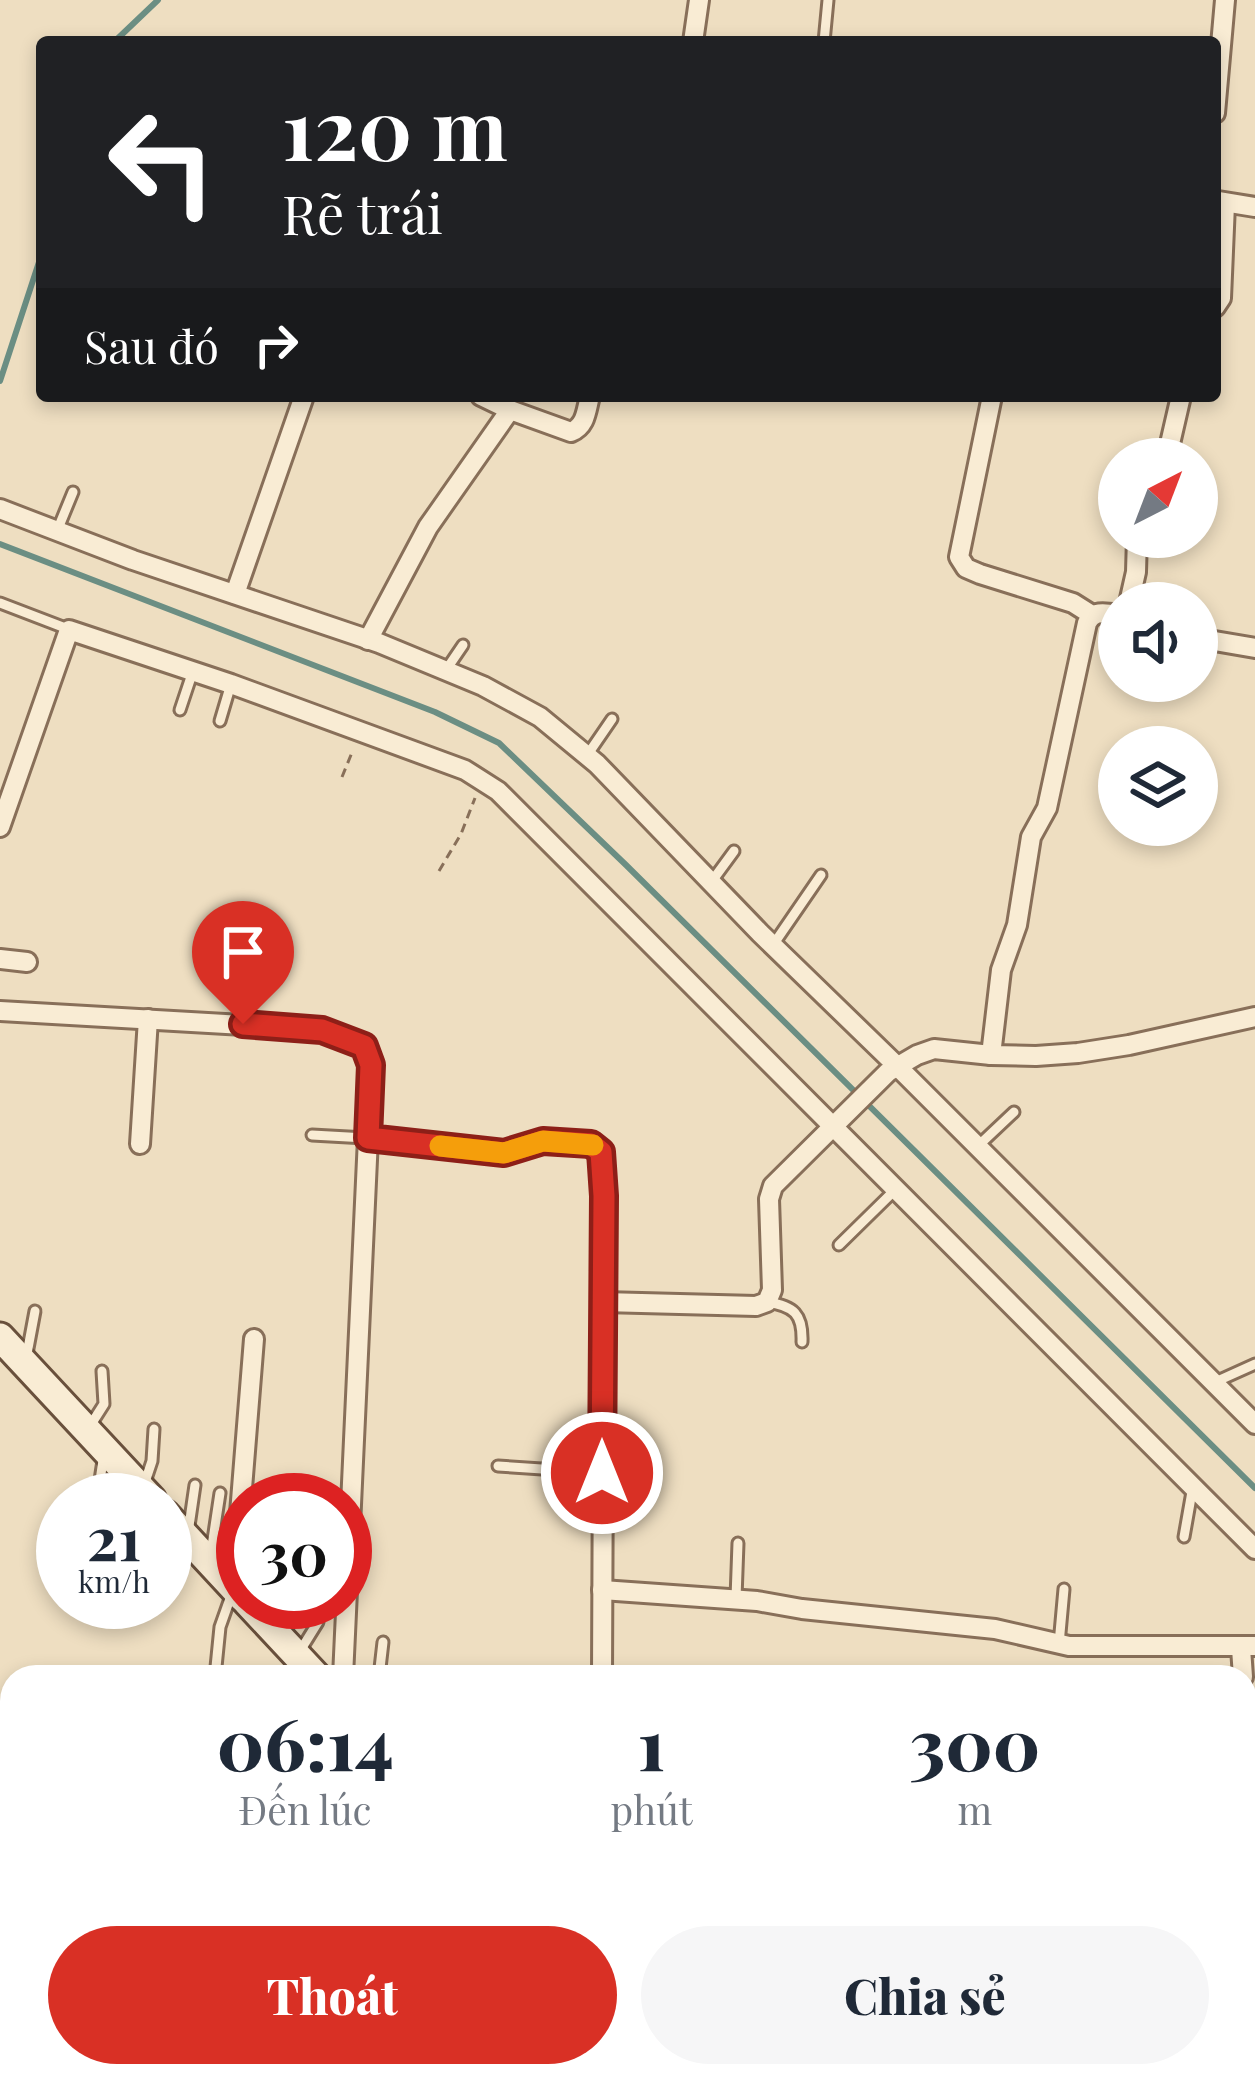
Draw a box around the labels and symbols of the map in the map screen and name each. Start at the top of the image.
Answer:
north arrow [1098,438,1218,558]
pin [192,901,294,1024]
position arrow [539,1410,665,1536]
speed limit sign: 30 [216,1473,372,1629]

